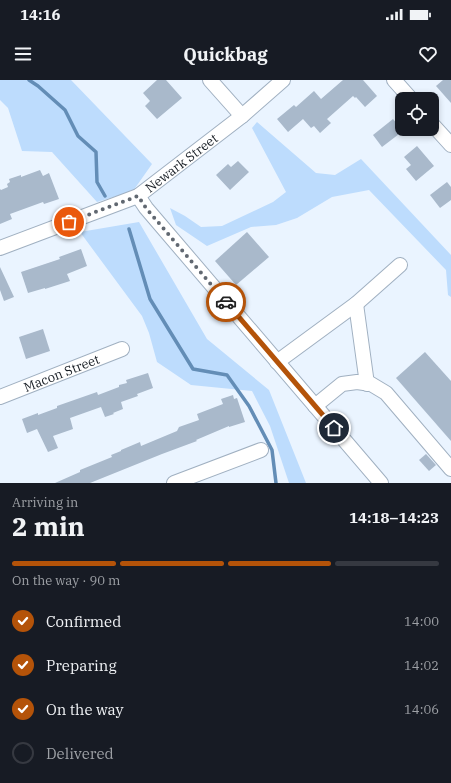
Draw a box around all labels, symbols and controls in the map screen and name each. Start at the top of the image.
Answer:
text: 14:16 [20,5,61,24]
icon: menu [12,43,34,65]
text: Quickbag [183,43,268,66]
icon: heart [417,43,439,65]
map controls [395,92,439,136]
button: locate [395,92,439,136]
street label: Newark Street [142,130,222,196]
pin [52,205,86,239]
icon: bag [58,211,80,233]
courier [206,282,246,322]
icon: car [215,291,237,313]
street label: Macon Street [21,351,102,396]
pin [317,411,351,445]
icon: home [323,417,345,439]
text: Arriving in [12,494,78,511]
text: 14:18–14:23 [349,508,439,527]
text: 2 min [12,509,85,543]
text: On the way · 90 m [12,572,120,589]
icon: check [12,610,34,632]
text: Confirmed [46,612,121,631]
text: 14:00 [404,613,439,630]
icon: check [12,654,34,676]
text: Preparing [46,656,117,675]
text: 14:02 [404,657,439,674]
icon: check [12,698,34,720]
text: On the way [46,700,124,719]
text: 14:06 [404,701,439,718]
text: Delivered [46,744,114,763]

